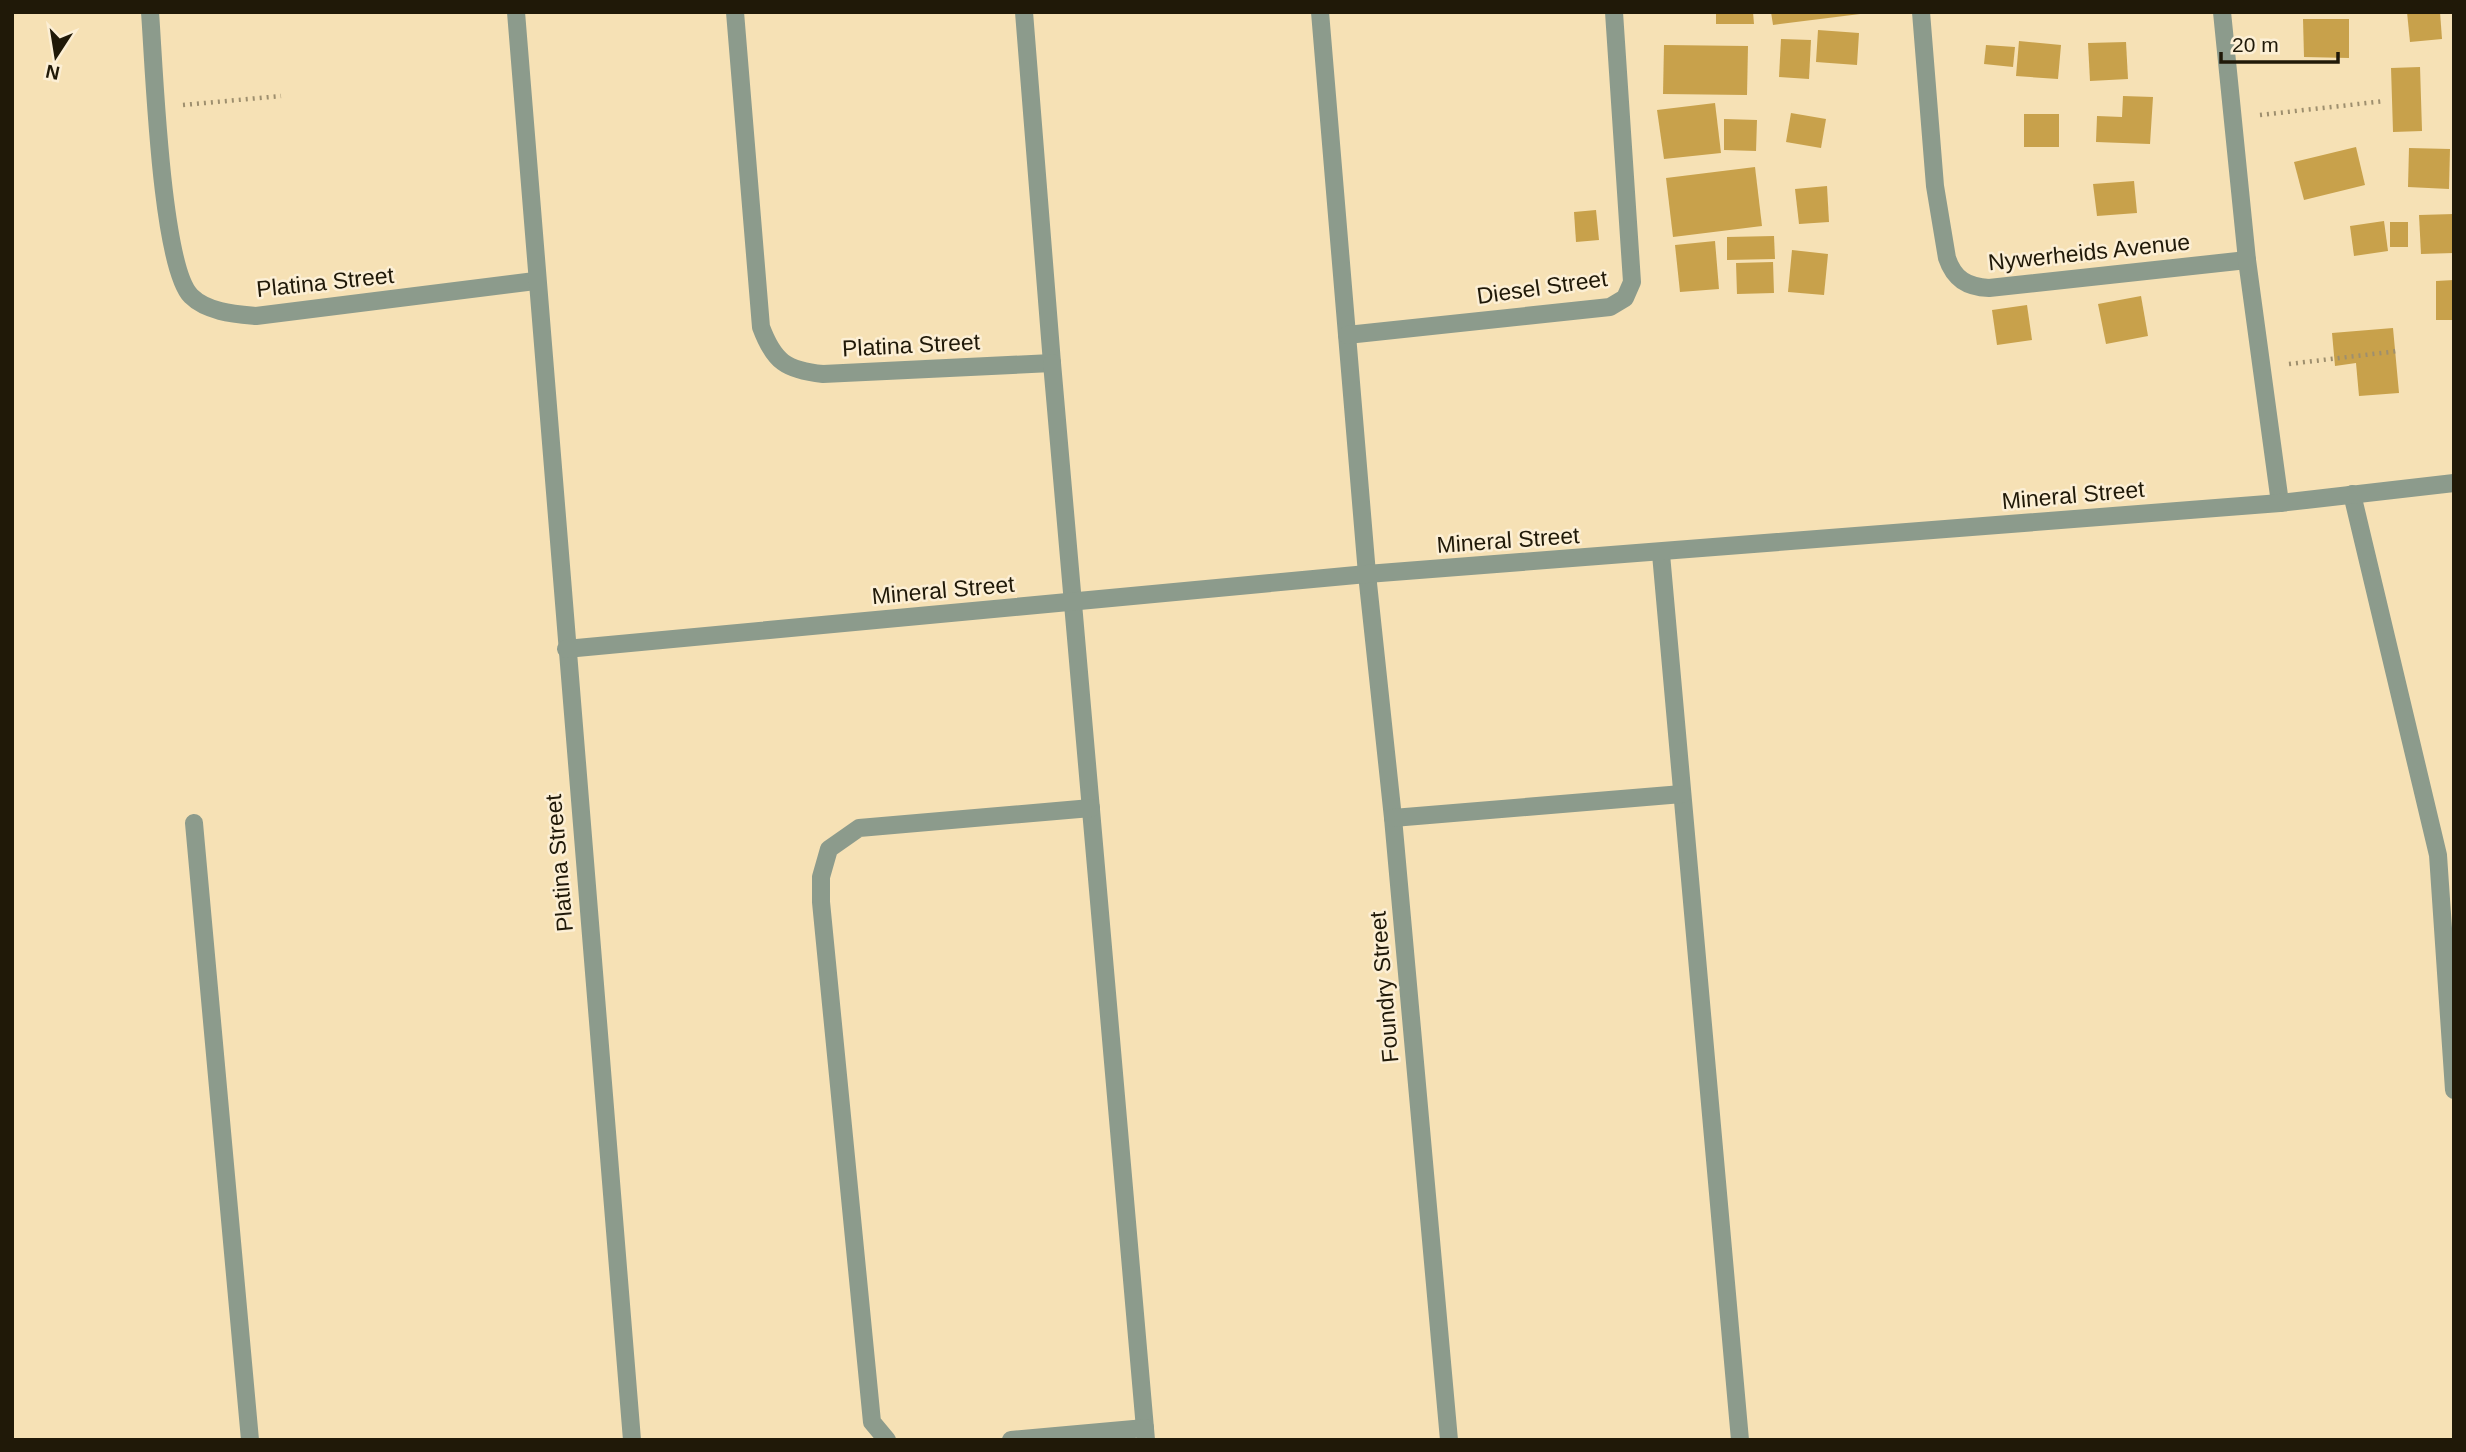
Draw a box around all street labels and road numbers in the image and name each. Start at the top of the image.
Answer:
street label: Nywerheids Avenue [1987,228,2191,276]
street label: Platina Street [255,262,396,302]
street label: Diesel Street [1475,265,1610,309]
street label: Platina Street [841,328,981,362]
street label: Mineral Street [2001,476,2146,514]
street label: Mineral Street [1436,522,1581,558]
street label: Mineral Street [871,571,1016,609]
street label: Platina Street [540,792,578,933]
street label: Foundry Street [1364,909,1404,1064]

